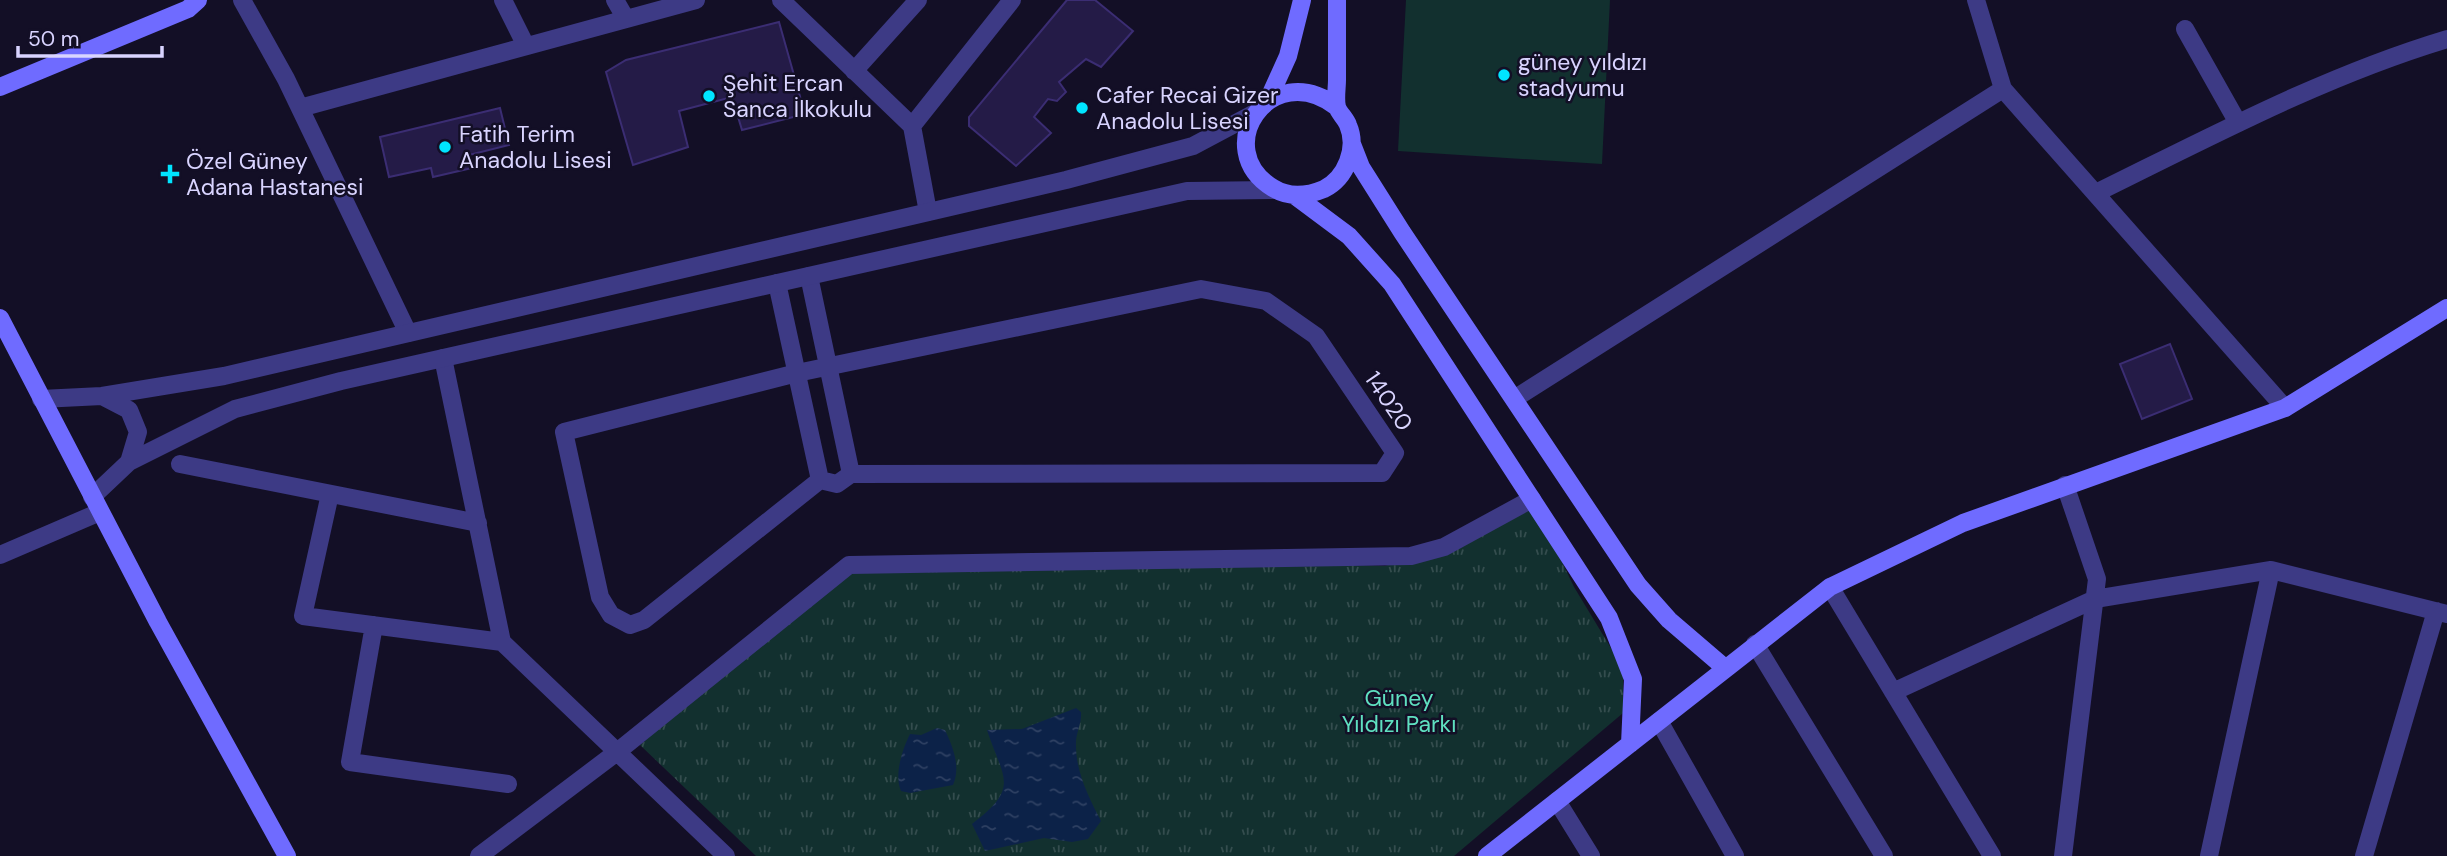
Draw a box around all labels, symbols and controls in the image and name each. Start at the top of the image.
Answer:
scale bar [18,14,161,58]
text: 50 m [28,25,79,53]
place label: güney yıldızı stadyumu [1518,47,1647,103]
marker: güney yıldızı stadyumu [1496,67,1512,83]
place label: Şehit Ercan Sanca İlkokulu [723,68,872,124]
place label: Cafer Recai Gizer Anadolu Lisesi [1096,80,1278,136]
marker: Şehit Ercan Sanca İlkokulu [701,88,717,104]
marker: Cafer Recai Gizer Anadolu Lisesi [1074,100,1090,116]
place label: Fatih Terim Anadolu Lisesi [459,119,612,175]
marker: Fatih Terim Anadolu Lisesi [437,139,453,155]
place label: Özel Güney Adana Hastanesi [186,146,364,202]
marker: Özel Güney Adana Hastanesi [160,164,180,184]
street label: 14020 [1358,366,1420,436]
park label: Güney Yıldızı Parkı [1342,683,1456,739]

